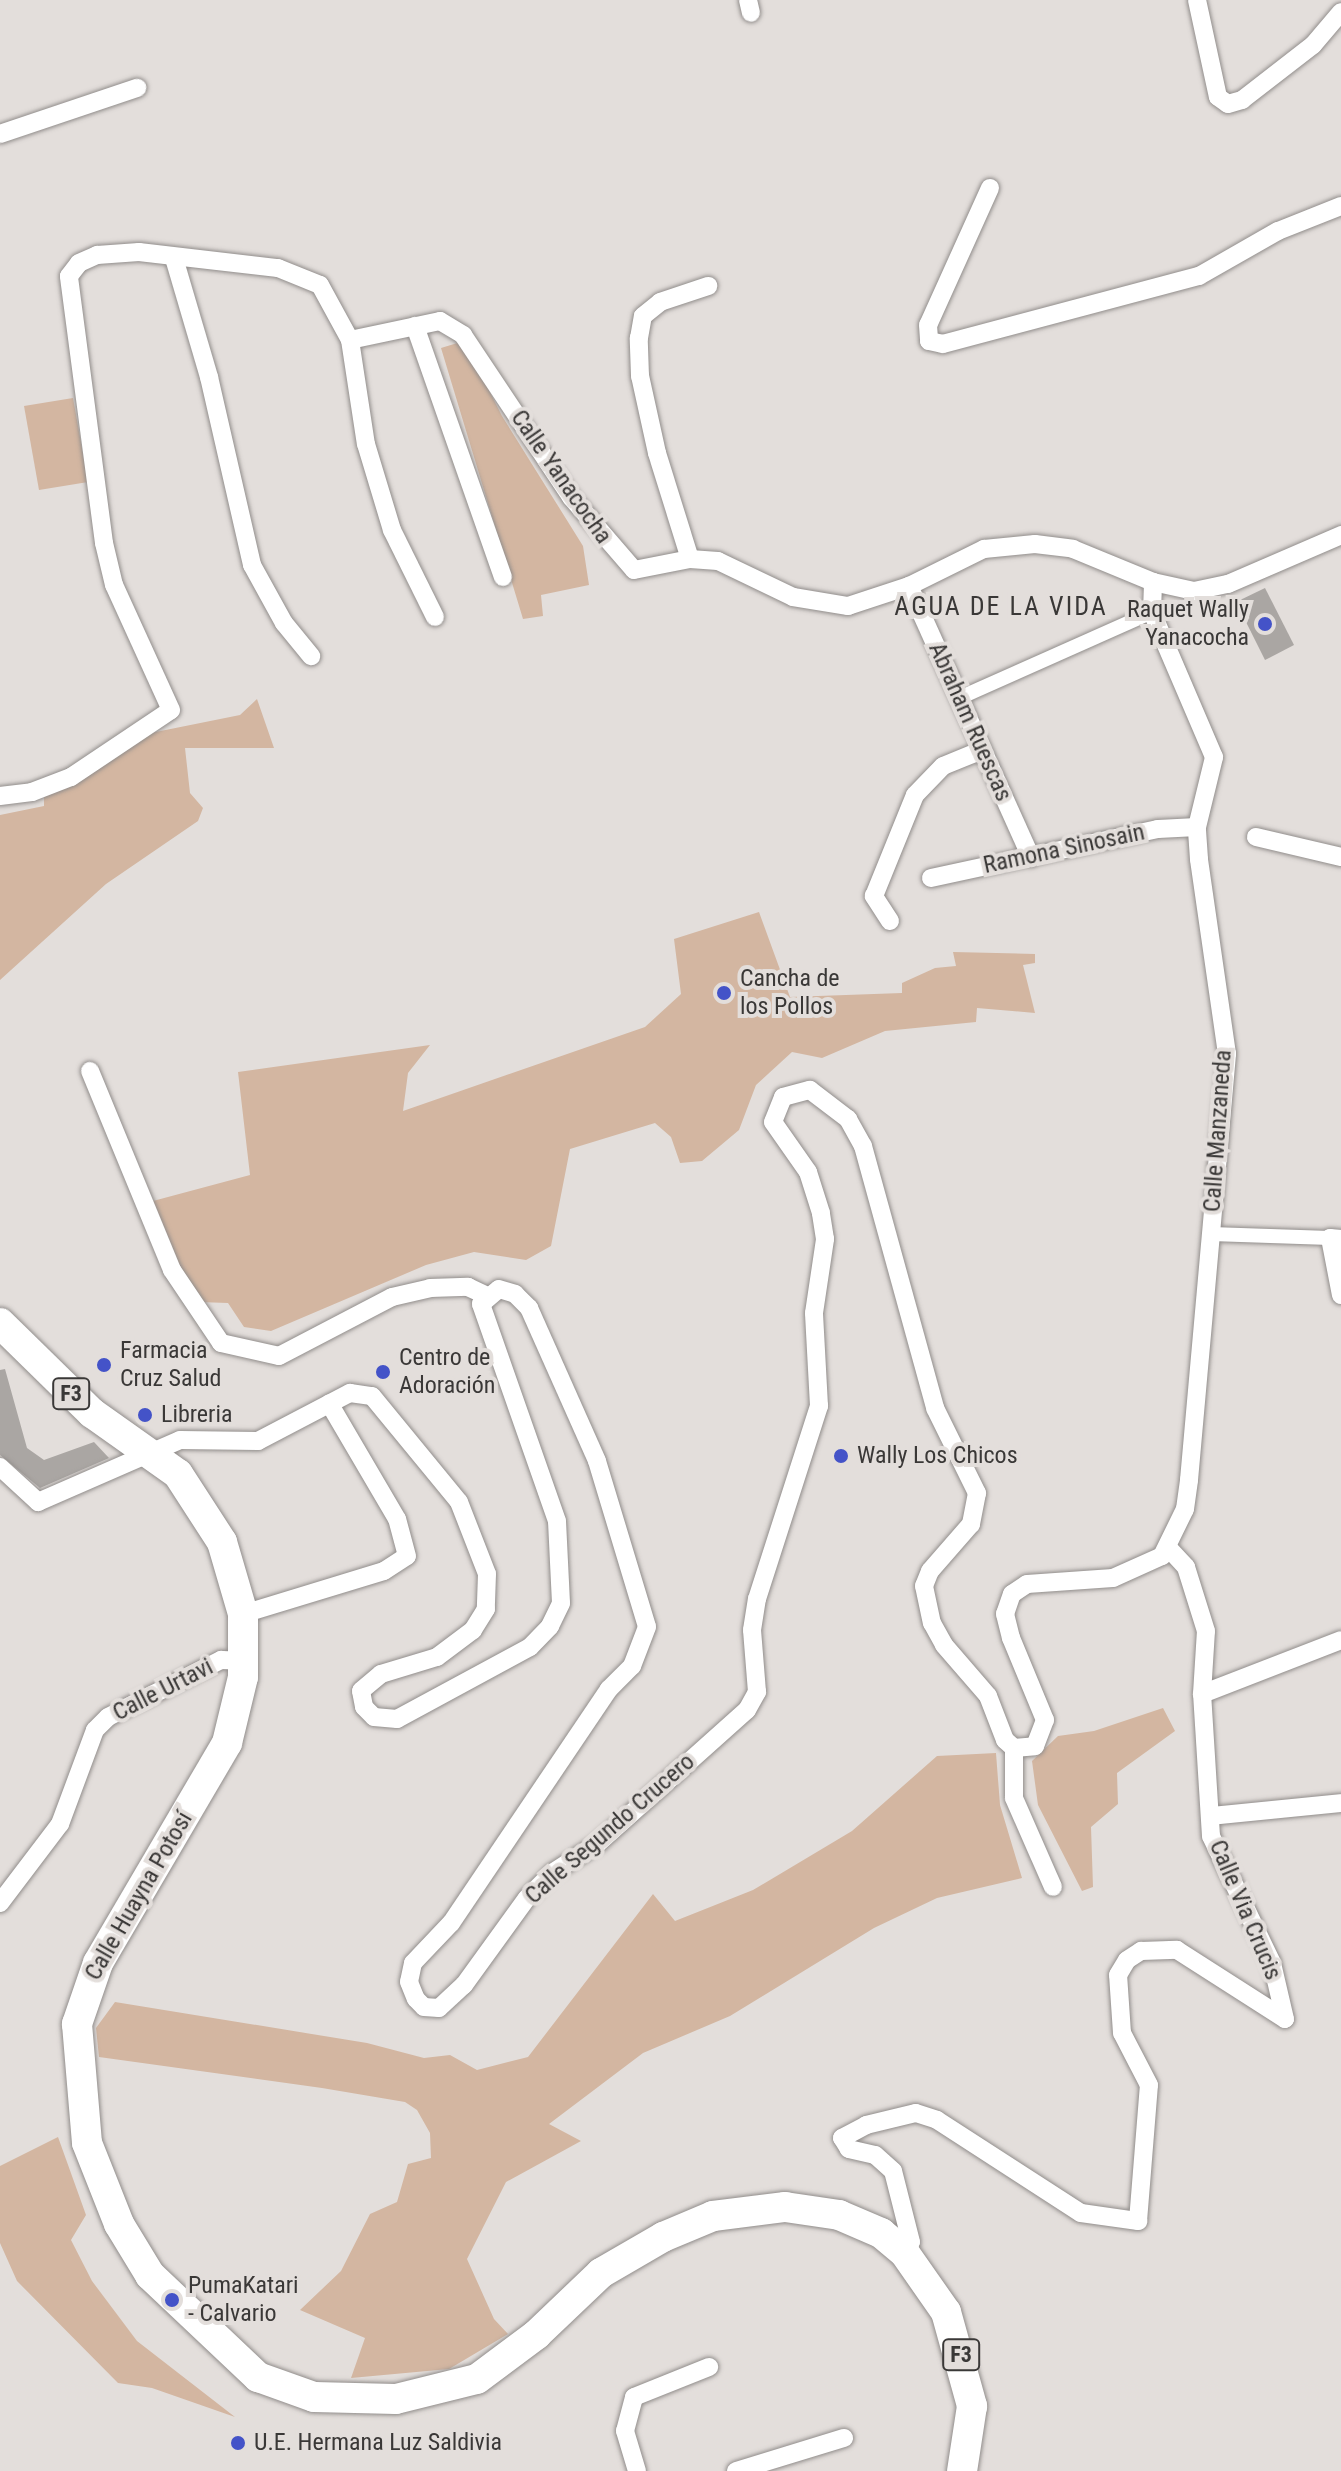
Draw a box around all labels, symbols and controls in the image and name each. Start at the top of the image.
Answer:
street label: Calle Yanacocha [504,405,618,549]
district label: AGUA DE LA VIDA [894,591,1108,623]
place label: Raquet Wally Yanacocha [1127,596,1249,652]
marker: Raquet Wally Yanacocha [1256,615,1274,633]
street label: Abraham Ruescas [922,638,1018,806]
street label: Ramona Sinosain [981,818,1147,880]
place label: Cancha de los Pollos [740,965,840,1021]
marker: Cancha de los Pollos [715,984,733,1002]
street label: Calle Manzaneda [1198,1049,1238,1213]
place label: Farmacia Cruz Salud [120,1337,222,1393]
place label: Centro de Adoración [399,1344,495,1400]
marker: Farmacia Cruz Salud [95,1356,113,1374]
marker: Centro de Adoración [374,1363,392,1381]
road number: F3 [51,1376,91,1412]
place label: Libreria [161,1401,232,1429]
marker: Libreria [136,1406,154,1424]
place label: Wally Los Chicos [857,1442,1018,1470]
marker: Wally Los Chicos [832,1447,850,1465]
street label: Calle Urtavi [108,1653,218,1727]
street label: Calle Segundo Crucero [519,1748,701,1910]
street label: Calle Huayna Potosí [79,1807,199,1985]
street label: Calle Via Crucis [1203,1836,1287,1984]
place label: PumaKatari - Calvario [188,2272,298,2328]
marker: PumaKatari - Calvario [163,2291,181,2309]
road number: F3 [941,2337,981,2373]
place label: U.E. Hermana Luz Saldivia [254,2429,502,2457]
marker: U.E. Hermana Luz Saldivia [229,2434,247,2452]

